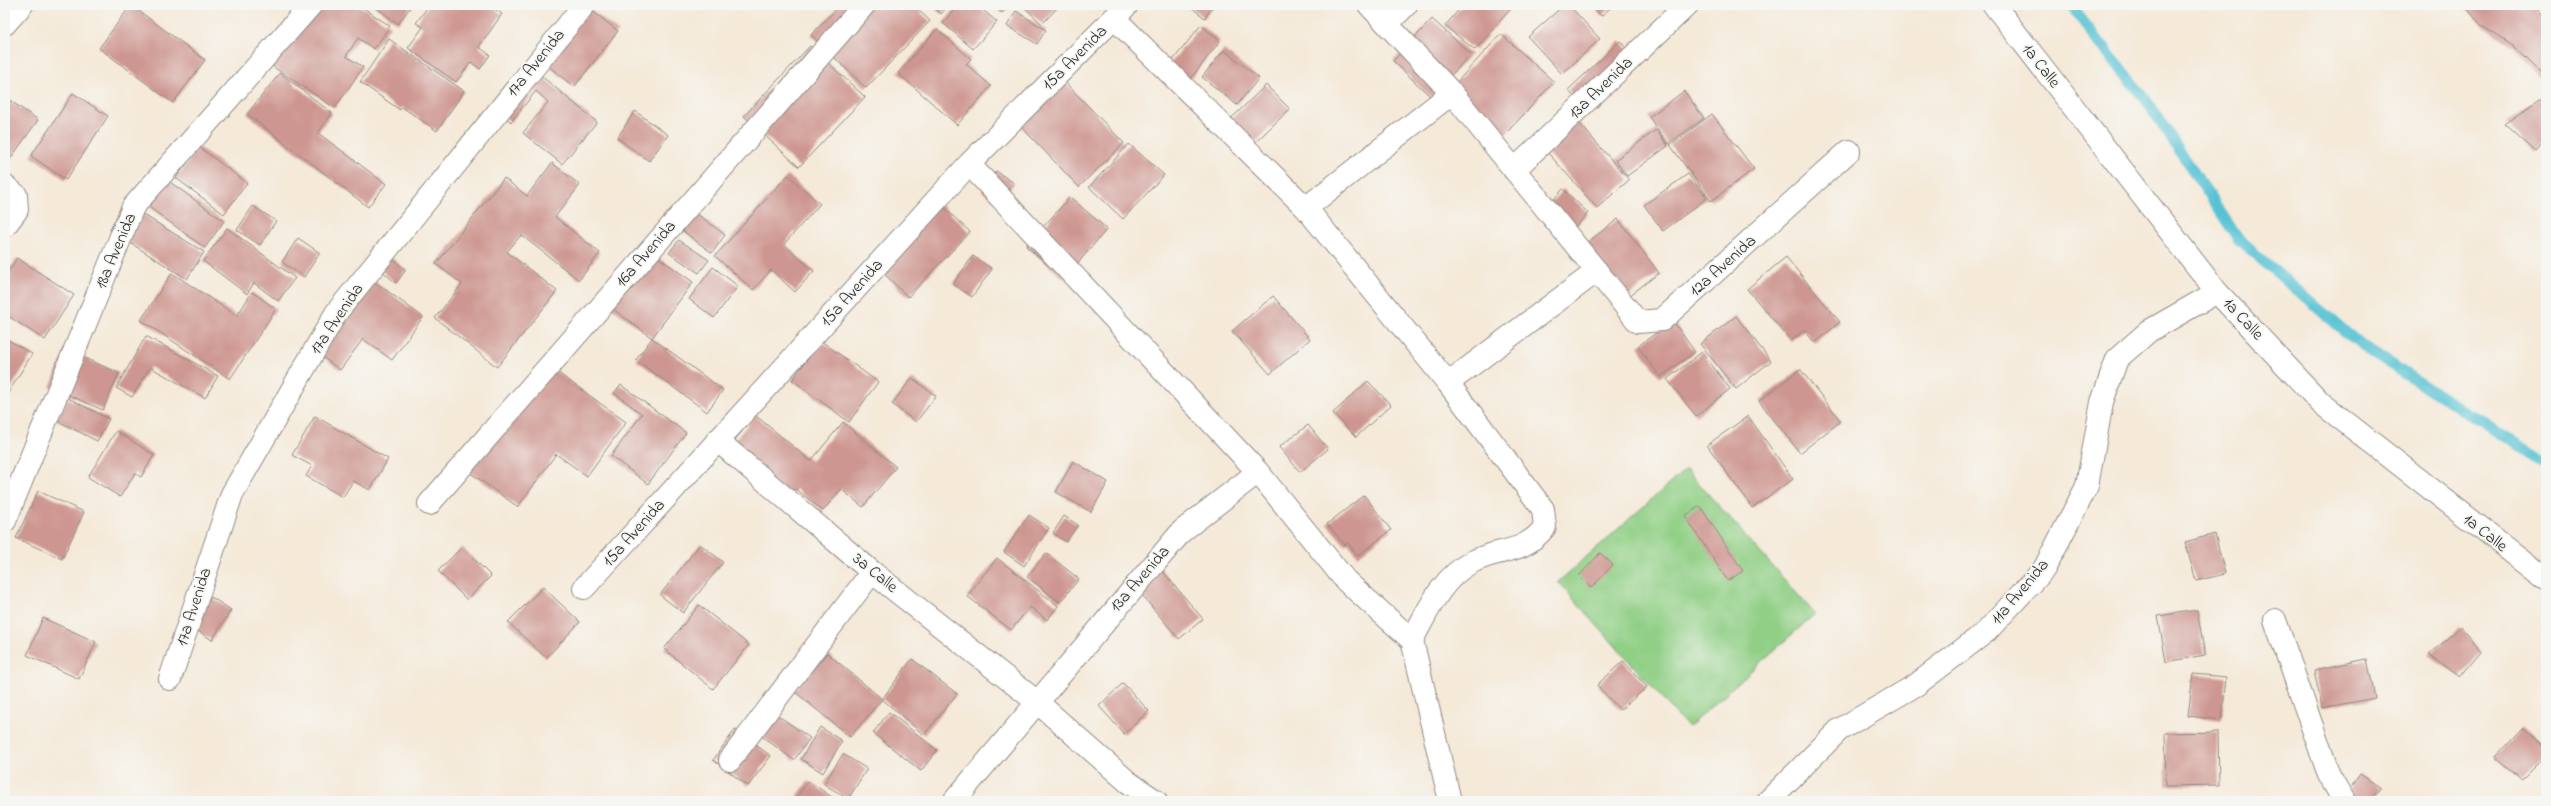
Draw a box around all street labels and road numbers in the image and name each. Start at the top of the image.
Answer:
street label: 15a Avenida [1036,19,1114,97]
street label: 17a Avenida [501,24,571,102]
street label: 1a Calle [2016,38,2067,94]
street label: 13a Avenida [1563,51,1639,125]
street label: 18a Avenida [89,209,143,293]
street label: 16a Avenida [610,215,682,293]
street label: 12a Avenida [1684,229,1762,303]
street label: 15a Avenida [815,253,889,333]
street label: 17a Avenida [304,278,370,360]
street label: 1a Calle [2217,292,2270,346]
street label: 15a Avenida [597,493,671,573]
street label: 1a Calle [2457,508,2513,559]
street label: 13a Avenida [1104,540,1176,618]
street label: 3a Calle [847,547,903,599]
street label: 11a Avenida [1985,553,2055,631]
street label: 17a Avenida [170,565,218,649]

